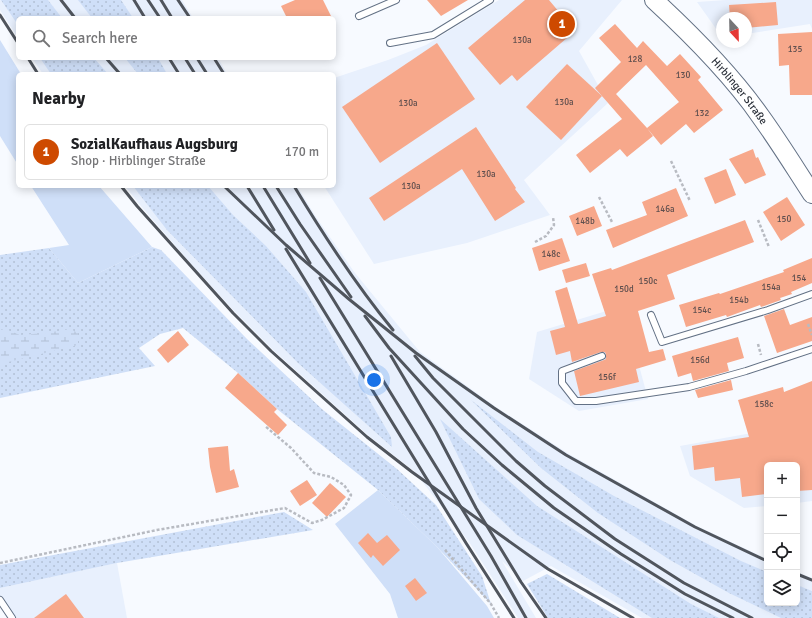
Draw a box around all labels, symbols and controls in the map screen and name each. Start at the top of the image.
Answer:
pin: 1 [549,9,575,39]
north arrow [716,12,752,48]
search box [16,16,336,60]
icon: search [30,27,52,49]
text: Search here [62,29,138,47]
house number: 130a [512,35,532,46]
house number: 135 [788,44,802,55]
house number: 128 [628,54,642,65]
street label: Hirblinger Straße [709,55,771,127]
house number: 130 [676,70,690,81]
text: Nearby [32,88,85,109]
house number: 130a [554,97,574,108]
house number: 130a [398,98,418,109]
house number: 132 [695,108,709,119]
text: SozialKaufhaus Augsburg [71,135,238,153]
text: 1 [42,144,50,160]
text: 170 m [285,144,319,160]
text: Shop · Hirblinger Straße [71,153,206,169]
house number: 130a [476,169,496,180]
house number: 130a [401,181,421,192]
house number: 146a [655,204,675,215]
house number: 150 [777,214,791,225]
house number: 148b [575,216,595,227]
house number: 148c [542,249,560,260]
house number: 154 [792,273,806,284]
house number: 150c [639,276,657,287]
house number: 154a [761,282,781,293]
house number: 150d [614,284,634,295]
house number: 154b [729,295,749,306]
house number: 154c [693,305,711,316]
house number: 156d [690,355,710,366]
your location [364,370,384,390]
house number: 156f [598,372,617,383]
house number: 158c [755,399,773,410]
map controls [764,462,800,606]
button: + [764,462,800,498]
button: − [764,498,800,534]
button: locate [764,534,800,570]
button: layers [764,570,800,606]

